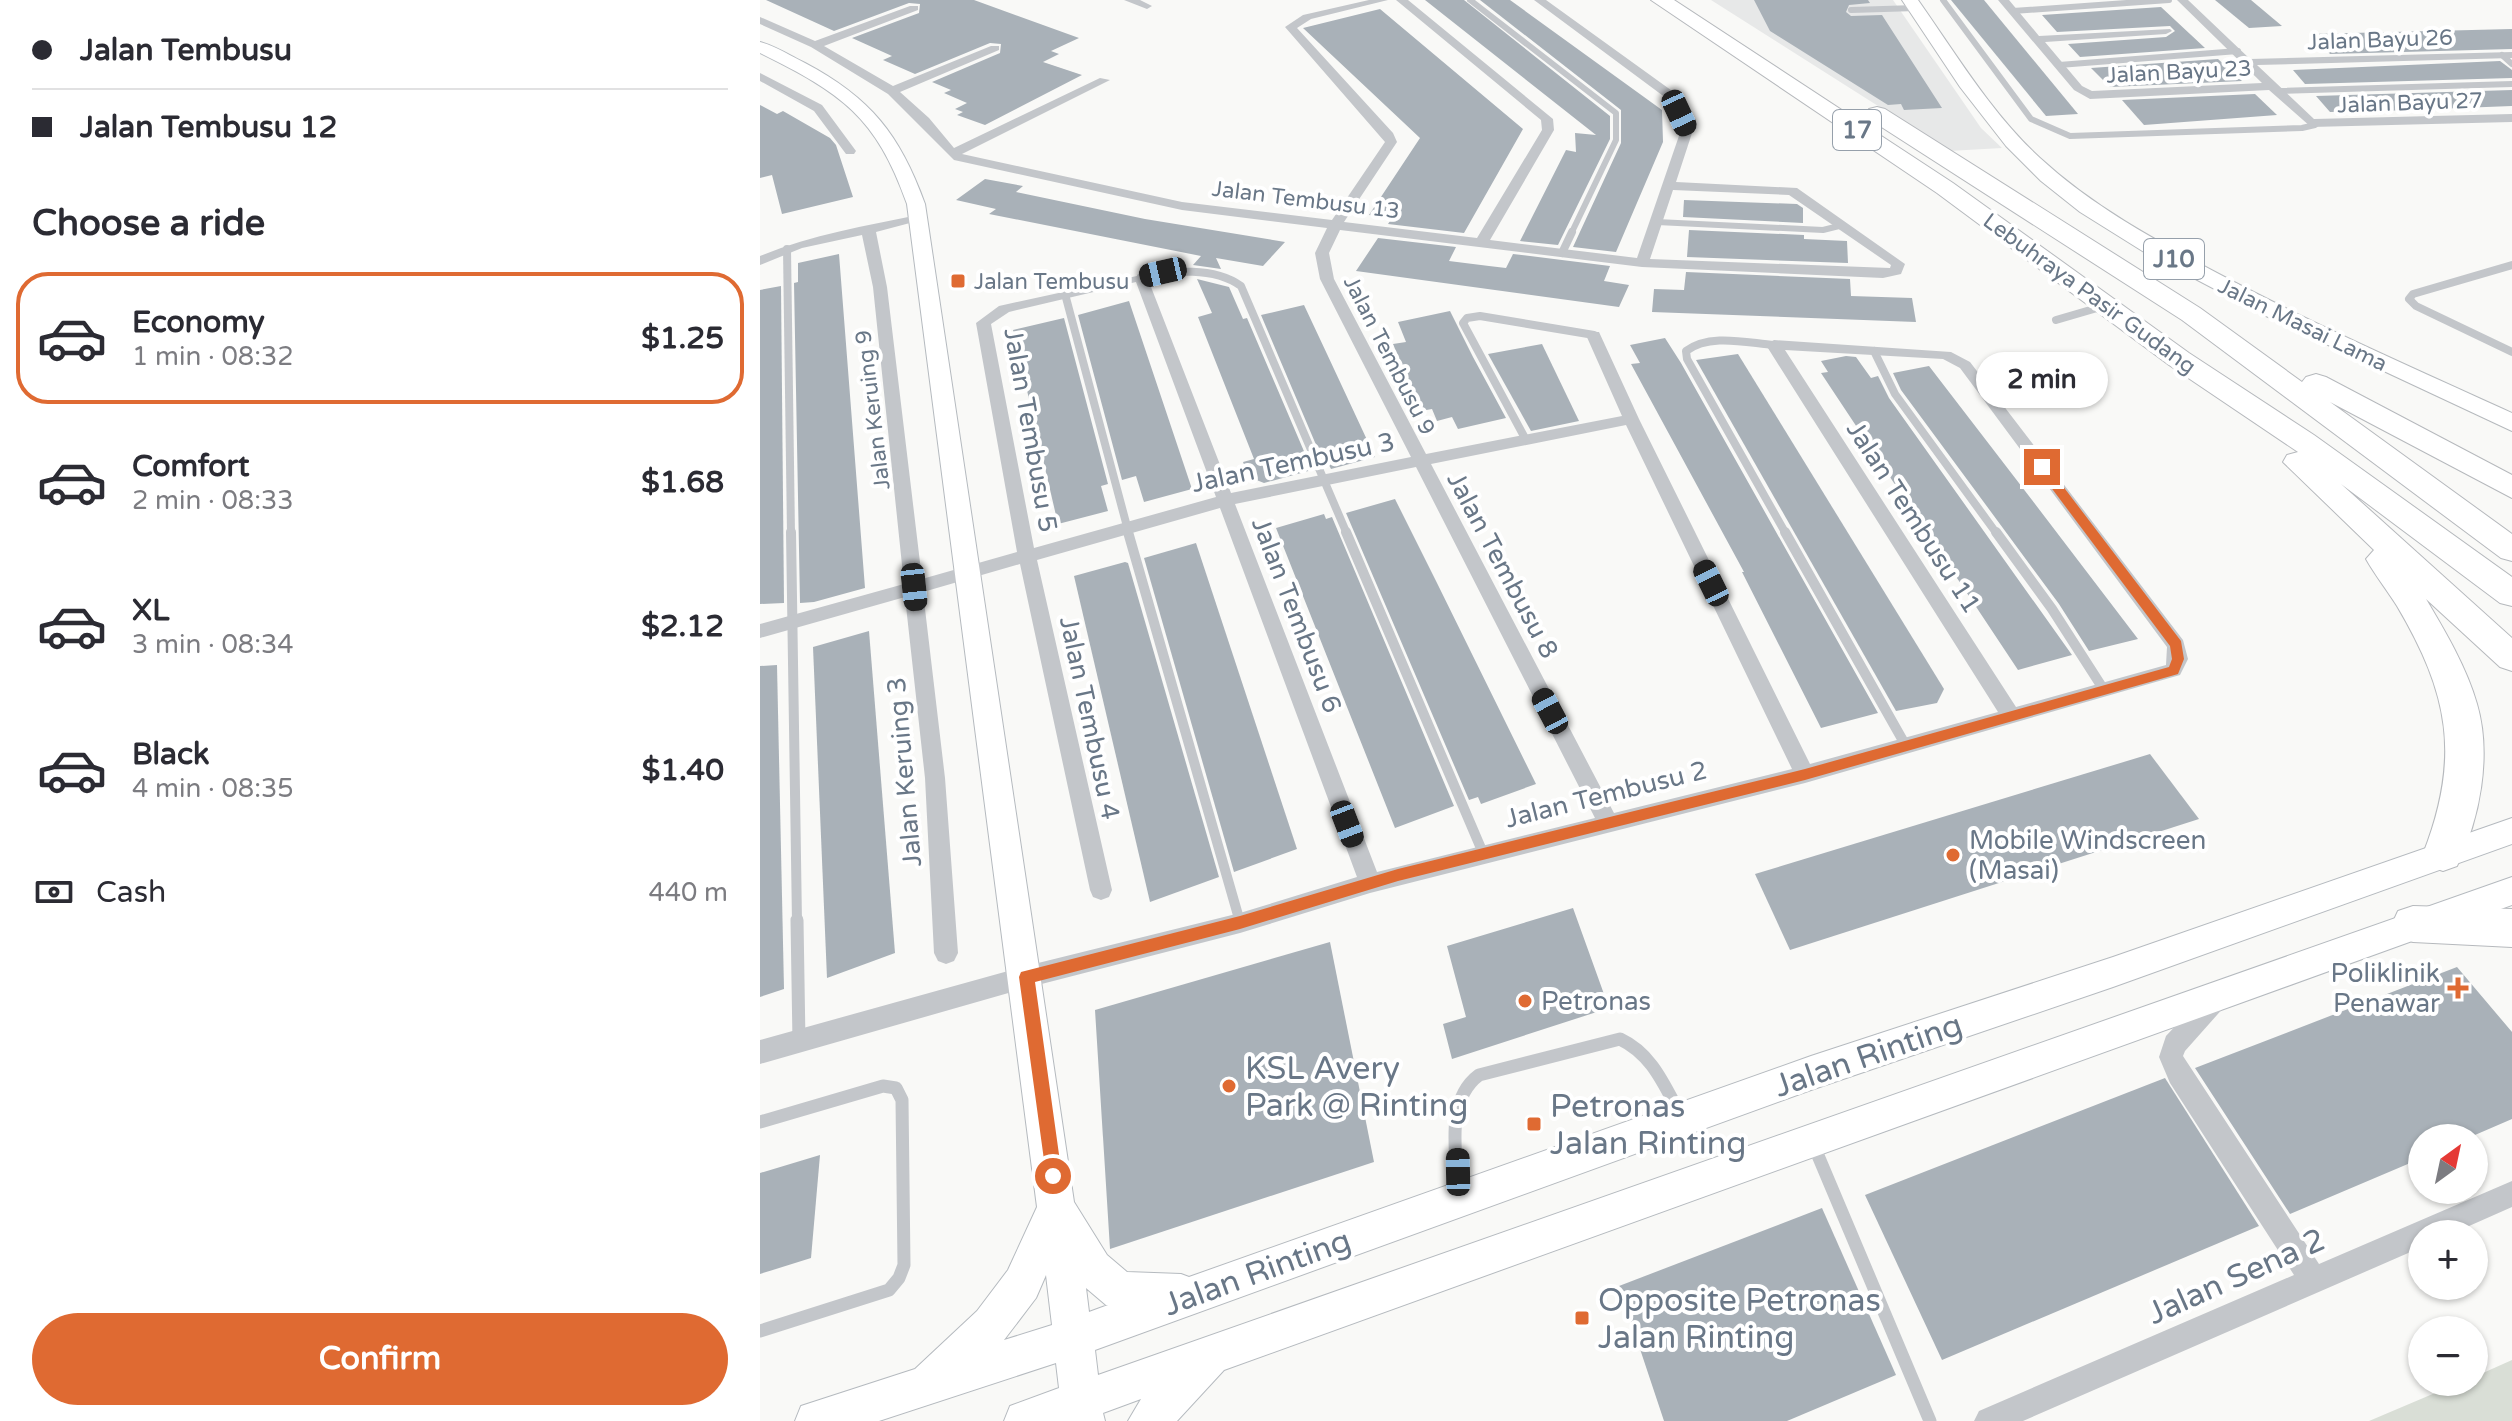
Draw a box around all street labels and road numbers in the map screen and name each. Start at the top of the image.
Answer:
street label: Jalan Bayu 26 [2307,24,2453,56]
street label: Jalan Bayu 23 [2106,55,2252,89]
street label: Jalan Bayu 27 [2337,87,2483,119]
road number: 17 [1833,110,1881,150]
street label: Jalan Tembusu 13 [1211,176,1401,224]
street label: Lebuhraya Pasir Gudang [1978,208,2201,380]
road number: J10 [2144,239,2204,279]
street label: Jalan Tembusu 9 [1338,272,1440,439]
street label: Jalan Masai Lama [2214,273,2391,377]
street label: Jalan Tembusu 5 [997,326,1064,535]
street label: Jalan Keruing 9 [850,328,896,491]
street label: Jalan Tembusu 11 [1840,415,1987,619]
street label: Jalan Tembusu 3 [1189,426,1397,499]
street label: Jalan Tembusu 8 [1440,467,1565,664]
street label: Jalan Tembusu 6 [1245,513,1348,717]
street label: Jalan Tembusu 4 [1053,614,1126,822]
street label: Jalan Keruing 3 [881,676,928,868]
street label: Jalan Tembusu 2 [1502,754,1710,835]
street label: Jalan Rinting [1769,1006,1967,1106]
street label: Jalan Sena 2 [2142,1221,2331,1333]
street label: Jalan Rinting [1159,1222,1356,1324]

